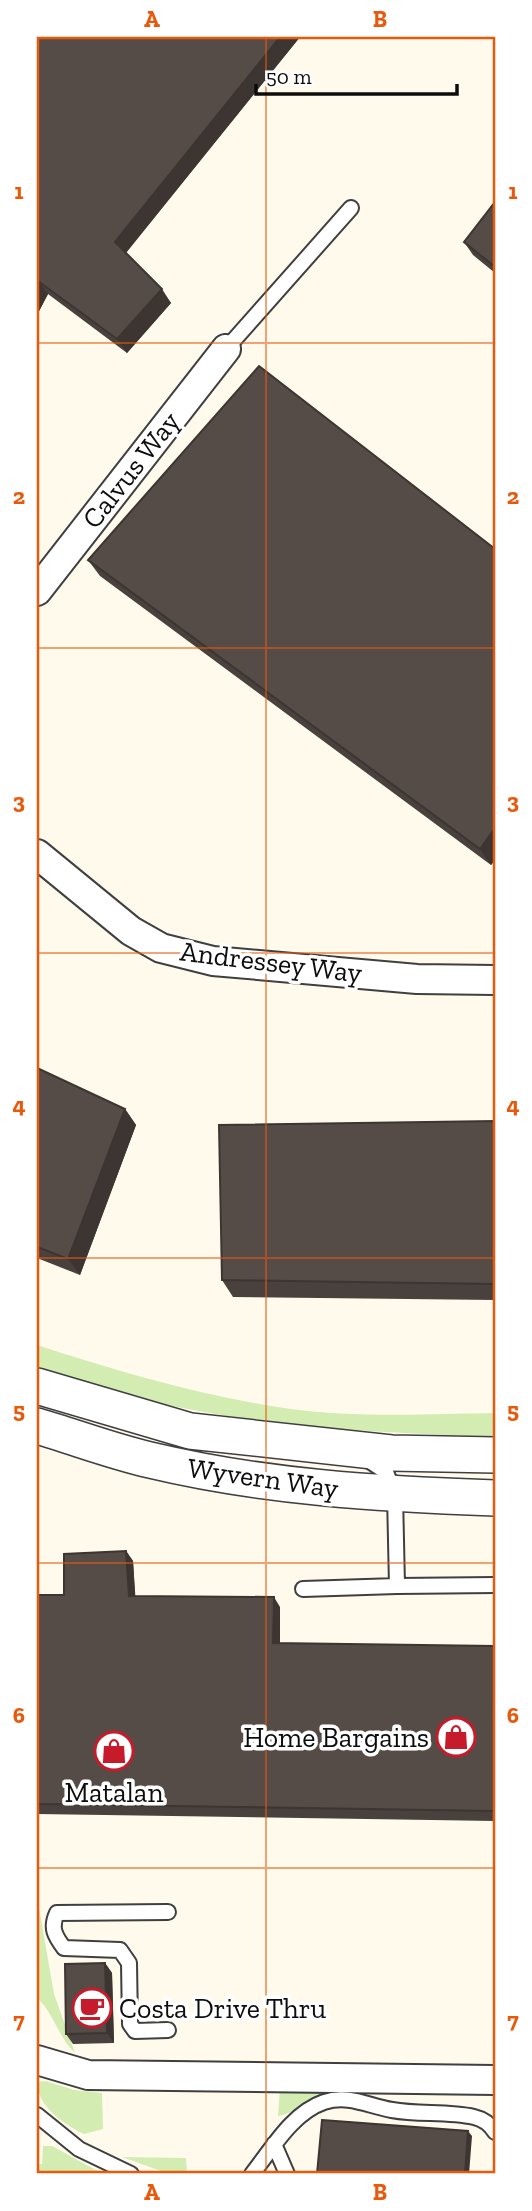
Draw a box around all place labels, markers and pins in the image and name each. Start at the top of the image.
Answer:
shop icon: Home Bargains [435,1716,477,1758]
place label: Home Bargains [243,1721,429,1754]
shop icon: Matalan [93,1730,135,1772]
place label: Matalan [65,1776,163,1809]
cafe icon: Costa Drive Thru [71,1987,113,2029]
place label: Costa Drive Thru [119,1992,327,2025]

